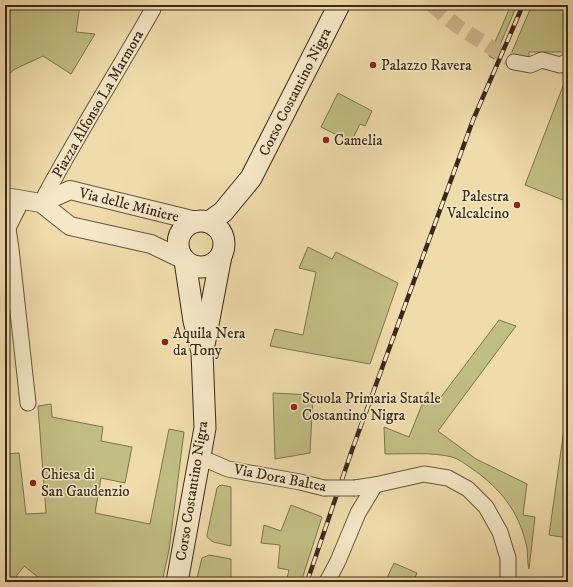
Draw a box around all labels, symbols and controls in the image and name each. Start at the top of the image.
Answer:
street label: Corso Costantino Nigra [254,24,336,159]
street label: Piazza Alfonso La Marmora [48,26,148,181]
place label: Palazzo Ravera [381,56,472,75]
marker: Palazzo Ravera [368,60,378,70]
place label: Camelia [334,131,383,150]
marker: Camelia [321,135,331,145]
street label: Via delle Miniere [76,183,181,227]
place label: Palestra Valcalcino [446,187,510,223]
marker: Palestra Valcalcino [512,200,522,210]
place label: Aquila Nera da Tony [173,324,246,360]
marker: Aquila Nera da Tony [160,337,170,347]
place label: Scuola Primaria Statale Costantino Nigra [302,389,441,425]
marker: Scuola Primaria Statale Costantino Nigra [289,402,299,412]
street label: Corso Costantino Nigra [172,419,213,562]
street label: Via Dora Baltea [231,460,329,496]
place label: Chiesa di San Gaudenzio [41,465,130,501]
marker: Chiesa di San Gaudenzio [28,478,38,488]

